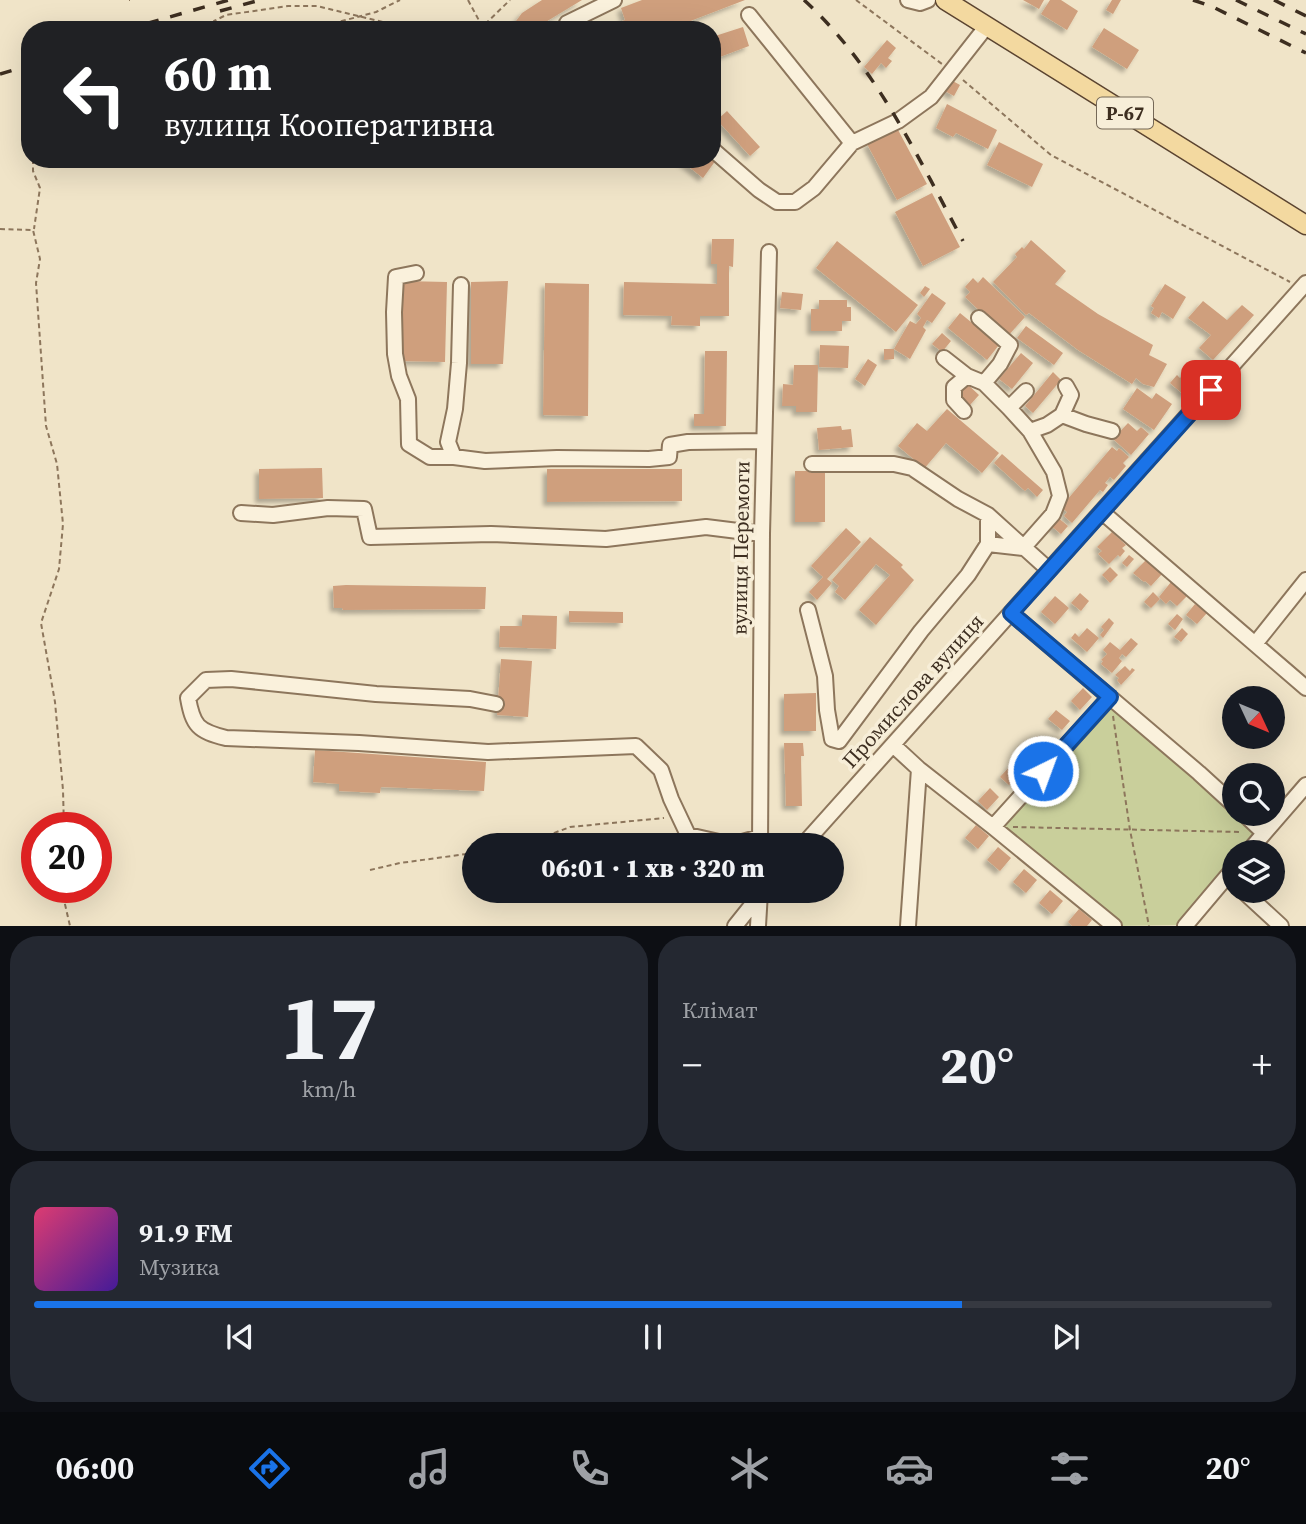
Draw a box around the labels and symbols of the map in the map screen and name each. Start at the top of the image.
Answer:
road number: Р-67 [1097,97,1153,128]
pin [1181,360,1241,420]
street label: вулиця Перемоги [724,461,757,635]
street label: Промислова вулиця [835,607,990,774]
north arrow [1222,686,1284,749]
position arrow [1006,734,1080,808]
speed limit sign: 20 [21,812,112,903]

